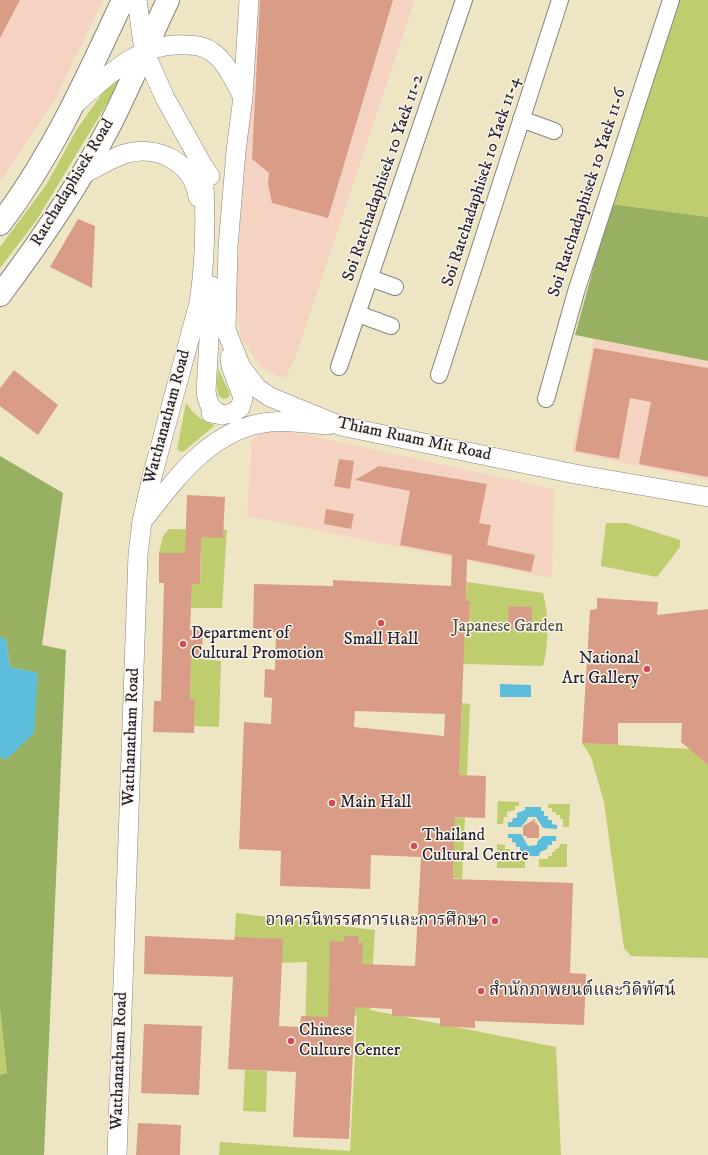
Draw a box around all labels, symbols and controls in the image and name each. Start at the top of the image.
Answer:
street label: Soi Ratchadaphisek 10 Yaek 11-2 [339,72,429,284]
street label: Soi Ratchadaphisek 10 Yaek 11-4 [438,75,526,289]
street label: Soi Ratchadaphisek 10 Yaek 11-6 [545,86,631,300]
street label: Ratchadaphisek Road [27,116,119,250]
street label: Watthanatham Road [140,348,196,486]
street label: Thiam Ruam Mit Road [335,414,493,466]
park label: Japanese Garden [452,617,564,637]
marker: Small Hall [376,618,386,628]
place label: Department of Cultural Promotion [191,624,324,664]
place label: Small Hall [344,630,418,650]
marker: Department of Cultural Promotion [178,639,188,649]
place label: National Art Gallery [562,649,639,689]
marker: National Art Gallery [642,664,652,674]
street label: Watthanatham Road [119,668,145,806]
place label: Main Hall [340,793,411,813]
marker: Main Hall [327,798,337,808]
place label: Thailand Cultural Centre [422,826,528,866]
marker: Thailand Cultural Centre [409,841,419,851]
place label: อาคารนิทรรศการและการศึกษา [266,911,487,931]
marker: อาคารนิทรรศการและการศึกษา [490,916,500,926]
place label: สำนักภาพยนต์และวิดิทัศน์ [489,981,676,1001]
marker: สำนักภาพยนต์และวิดิทัศน์ [476,986,486,996]
street label: Watthanatham Road [107,992,133,1130]
place label: Chinese Culture Center [299,1021,400,1061]
marker: Chinese Culture Center [286,1036,296,1046]

